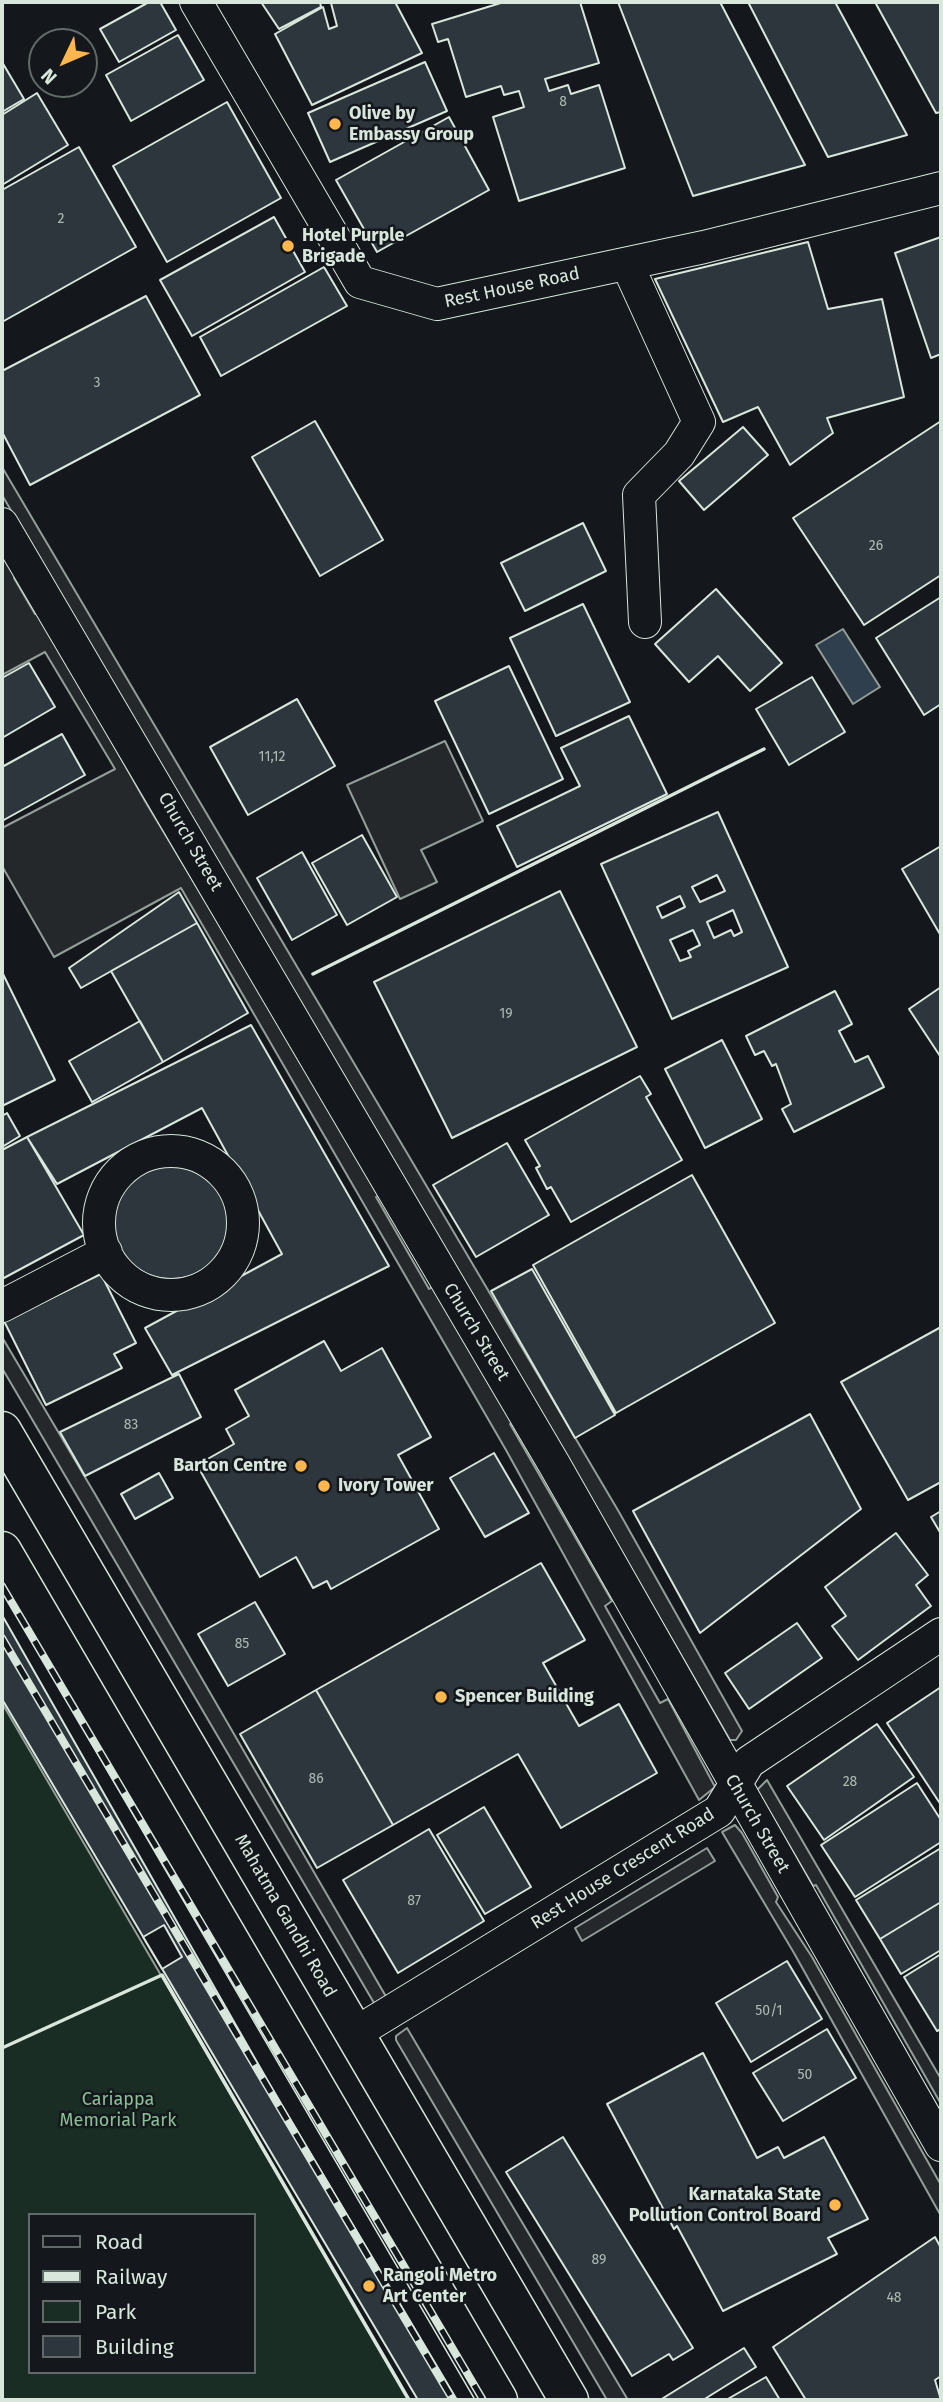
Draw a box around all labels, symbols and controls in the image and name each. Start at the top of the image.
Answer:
north arrow [28,28,98,98]
text: N [36,64,62,89]
house number: 8 [559,94,567,110]
place label: Olive by Embassy Group [349,103,474,146]
marker: Olive by Embassy Group [327,116,343,132]
house number: 2 [58,211,64,227]
place label: Hotel Purple Brigade [302,225,404,268]
marker: Hotel Purple Brigade [280,238,296,254]
street label: Rest House Road [442,263,582,313]
house number: 3 [94,375,100,391]
house number: 26 [869,538,883,554]
house number: 11,12 [259,749,285,765]
street label: Church Street [153,789,227,895]
house number: 19 [499,1006,513,1022]
street label: Church Street [438,1279,514,1385]
house number: 83 [124,1417,138,1433]
place label: Barton Centre [173,1455,287,1477]
marker: Barton Centre [293,1458,309,1474]
place label: Ivory Tower [338,1475,434,1497]
marker: Ivory Tower [316,1478,332,1494]
house number: 85 [235,1636,249,1652]
place label: Spencer Building [455,1686,594,1708]
marker: Spencer Building [433,1689,449,1705]
house number: 86 [308,1771,324,1787]
street label: Church Street [720,1771,794,1877]
house number: 28 [843,1774,857,1790]
street label: Rest House Crescent Road [527,1804,719,1934]
street label: Mahatma Gandhi Road [229,1830,341,2002]
house number: 87 [407,1893,421,1909]
house number: 50/1 [755,2003,783,2019]
house number: 50 [798,2067,812,2083]
park label: Cariappa Memorial Park [60,2089,176,2132]
place label: Karnataka State Pollution Control Board [629,2184,821,2226]
marker: Karnataka State Pollution Control Board [827,2197,843,2213]
legend [28,2213,256,2374]
text: Road [95,2229,143,2255]
house number: 89 [592,2252,606,2268]
text: Railway [95,2264,167,2290]
place label: Rangoli Metro Art Center [383,2265,497,2308]
marker: Rangoli Metro Art Center [361,2278,377,2294]
house number: 48 [886,2290,902,2306]
text: Park [95,2299,136,2325]
text: Building [95,2334,174,2360]

